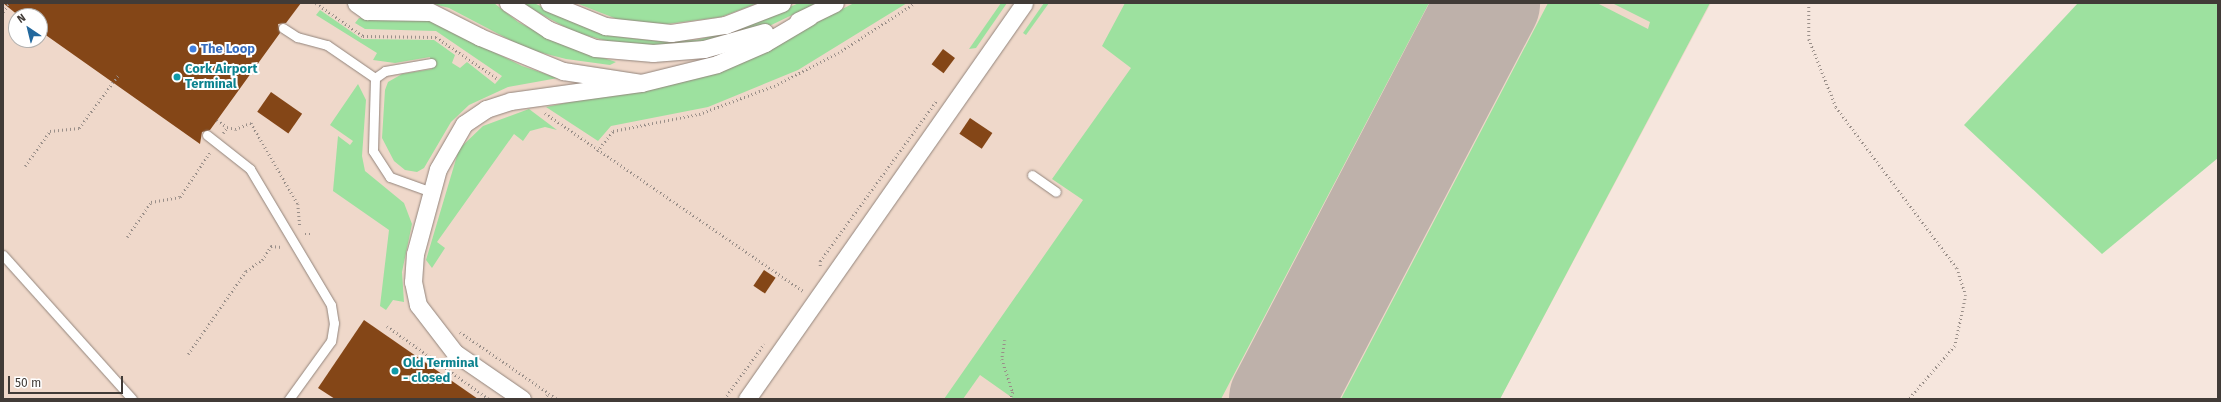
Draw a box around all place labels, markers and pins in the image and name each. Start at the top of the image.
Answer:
place label: The Loop [201,41,255,57]
marker: The Loop [188,44,198,54]
place label: Cork Airport Terminal [185,62,257,93]
marker: Cork Airport Terminal [172,72,182,82]
place label: Old Terminal - closed [403,356,478,387]
marker: Old Terminal - closed [390,366,400,376]

